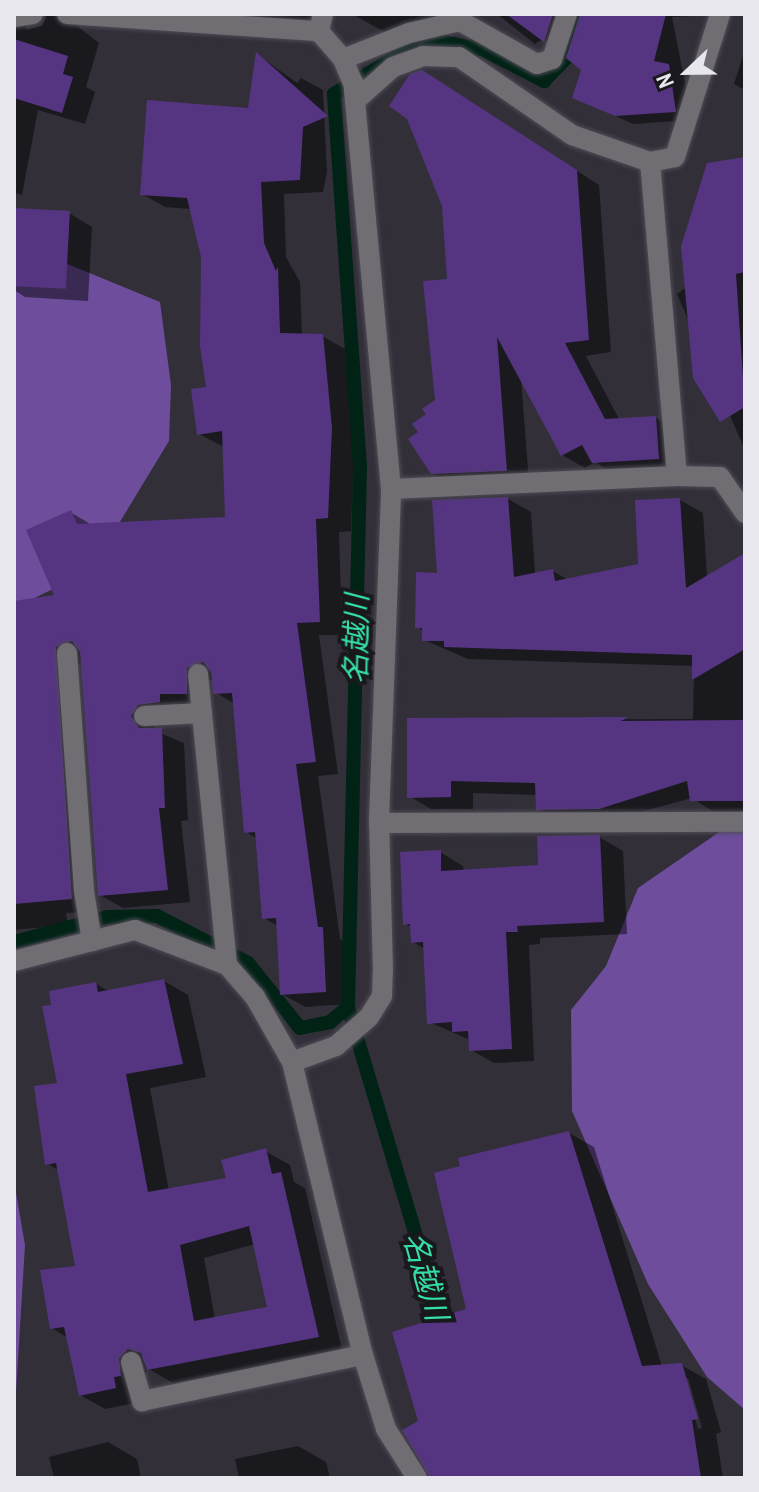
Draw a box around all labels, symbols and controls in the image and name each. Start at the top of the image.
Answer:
north arrow [647,32,727,112]
text: N [648,69,681,93]
water label: 名越川 [337,594,375,684]
water label: 名越川 [396,1228,456,1324]

